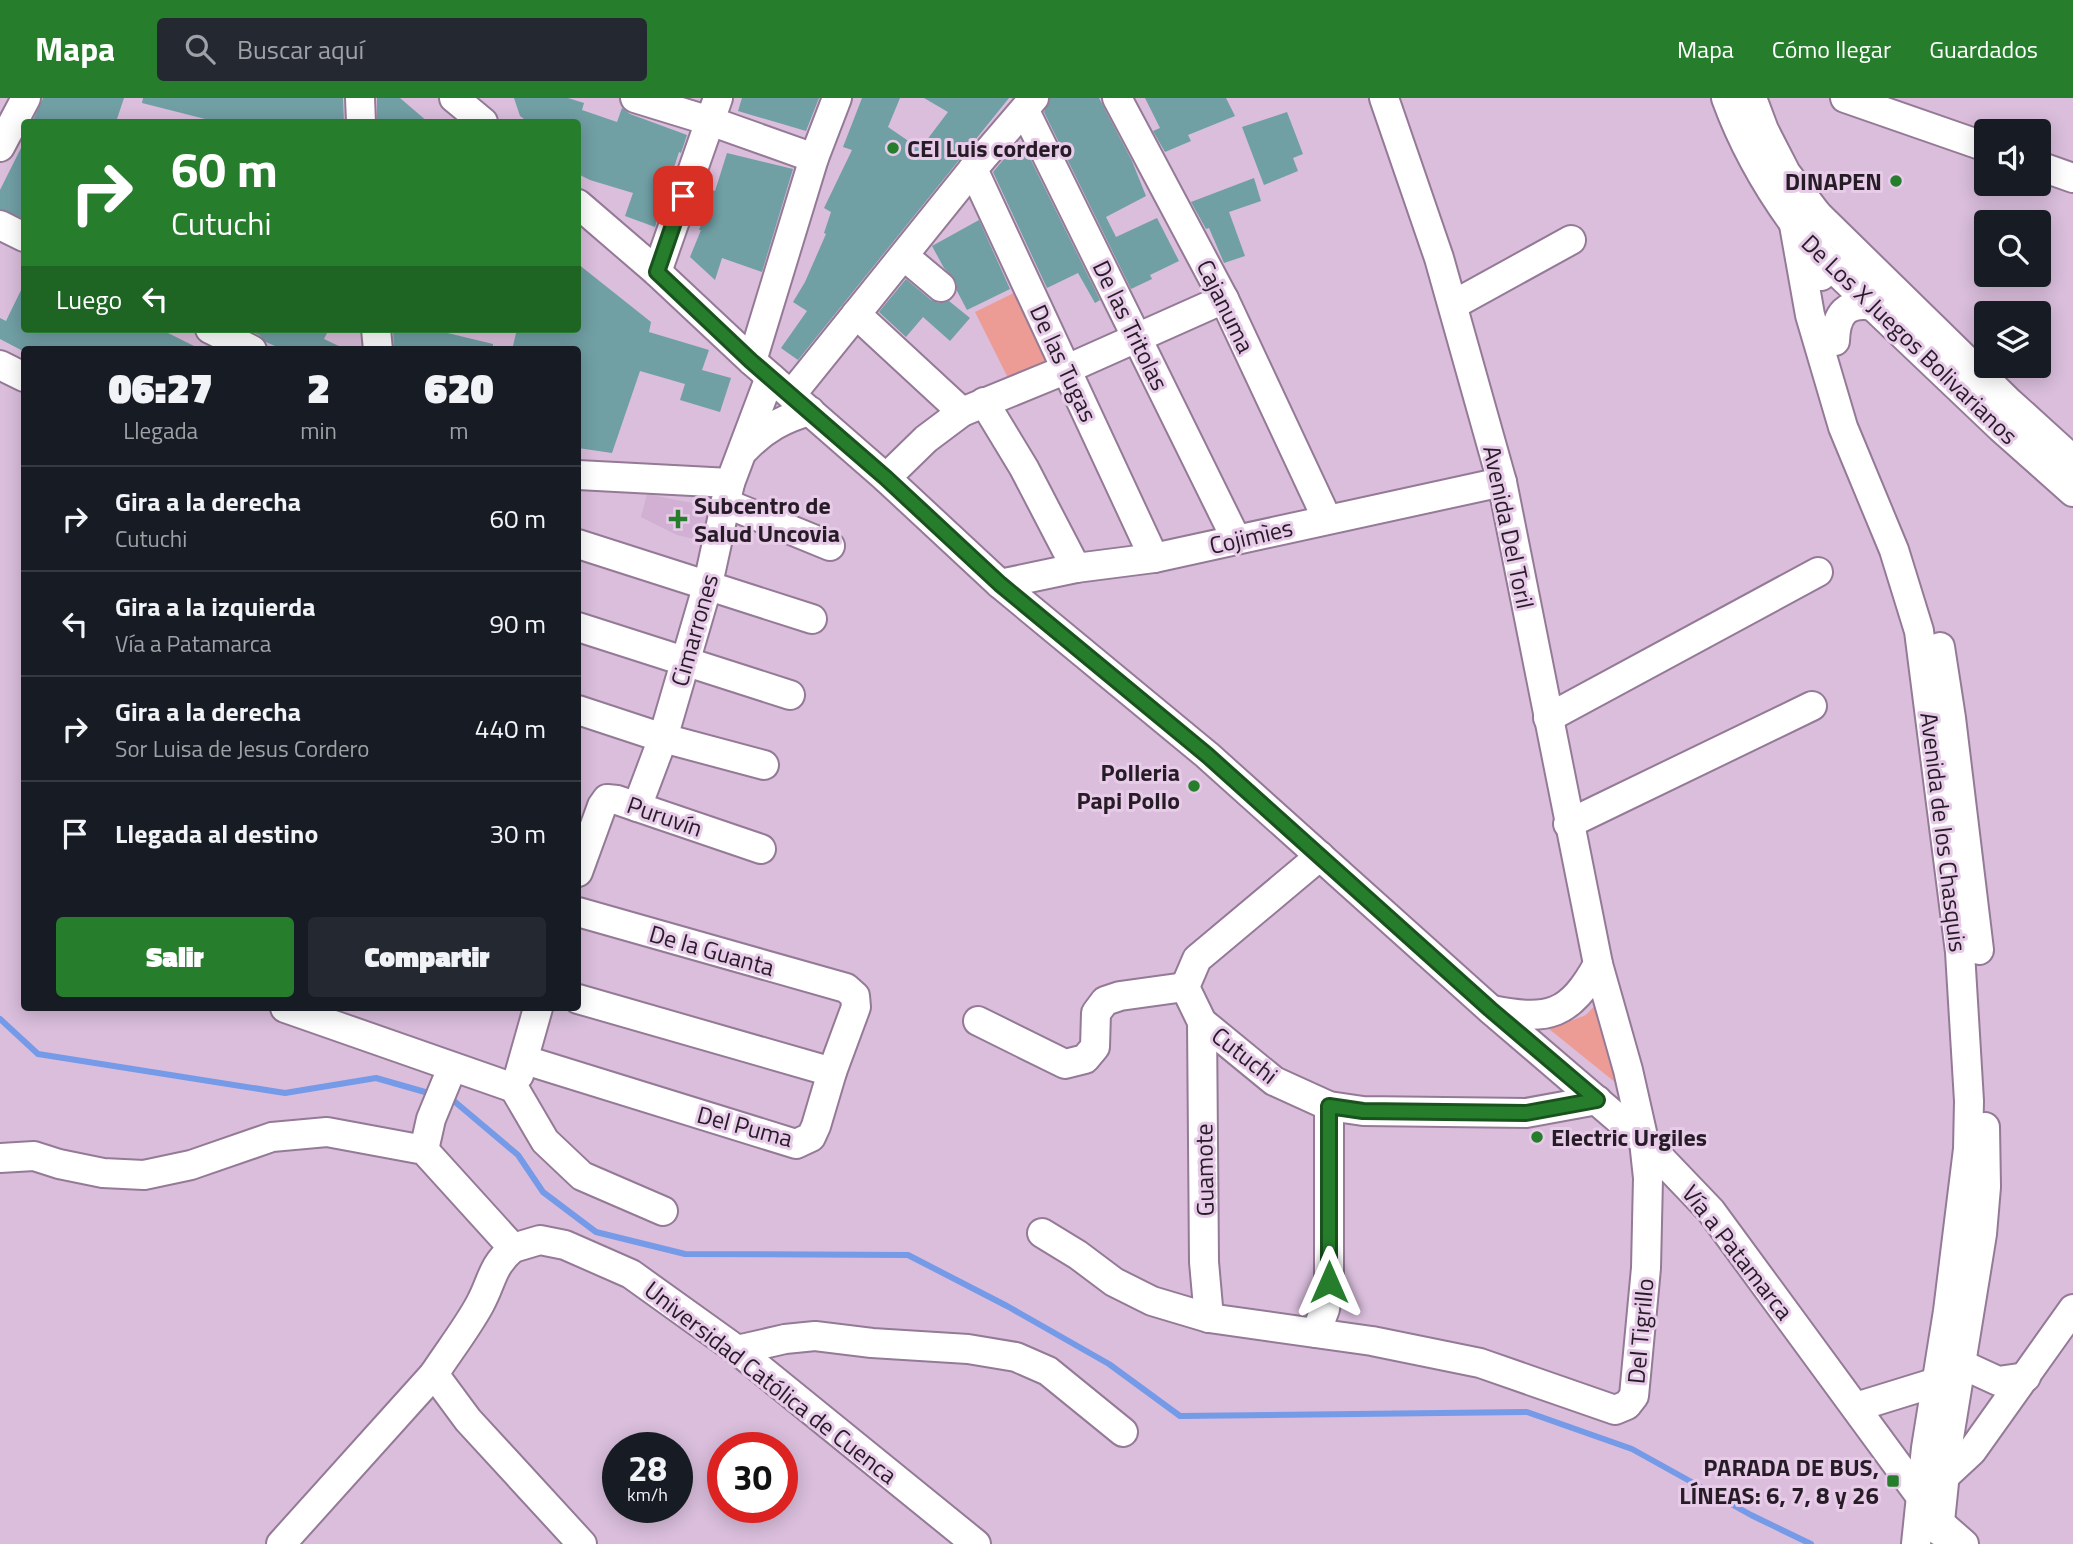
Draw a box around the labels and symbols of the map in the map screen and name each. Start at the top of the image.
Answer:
place label: CEI Luis cordero [907,130,1072,166]
marker: CEI Luis cordero [885,140,901,156]
place label: DINAPEN [1785,163,1882,199]
pin [653,166,713,226]
marker: DINAPEN [1888,173,1904,189]
street label: De Los X Juegos Bolivarianos [1793,226,2027,452]
street label: Cajanuma [1188,253,1264,359]
street label: De las Tritolas [1084,254,1178,396]
street label: De las Tugas [1021,298,1107,428]
street label: Avenida Del Toril [1474,442,1544,612]
place label: Subcentro de Salud Uncovia [694,487,840,551]
marker: Subcentro de Salud Uncovia [668,509,688,529]
street label: Cojimìes [1206,509,1296,563]
street label: Cimarrones [661,569,727,691]
street label: Avenida de los Chasquis [1911,710,1977,954]
place label: Polleria Papi Pollo [1077,754,1180,818]
marker: Polleria Papi Pollo [1186,778,1202,794]
street label: Puruvín [622,786,708,846]
street label: De la Guanta [645,915,779,985]
street label: Cutuchi [1204,1018,1286,1092]
street label: Del Puma [693,1096,797,1156]
place label: Electric Urgiles [1551,1119,1707,1155]
street label: Guamote [1185,1123,1223,1217]
marker: Electric Urgiles [1529,1129,1545,1145]
street label: Vía a Patamarca [1674,1177,1802,1327]
position arrow [1292,1245,1366,1319]
street label: Universidad Católica de Cuenca [637,1272,905,1492]
street label: Del Tigrillo [1617,1277,1663,1385]
speed limit sign: 30 [707,1432,798,1523]
place label: PARADA DE BUS, LÍNEAS: 6, 7, 8 y 26 [1679,1449,1879,1513]
marker: PARADA DE BUS, LÍNEAS: 6, 7, 8 y 26 [1885,1473,1901,1489]

